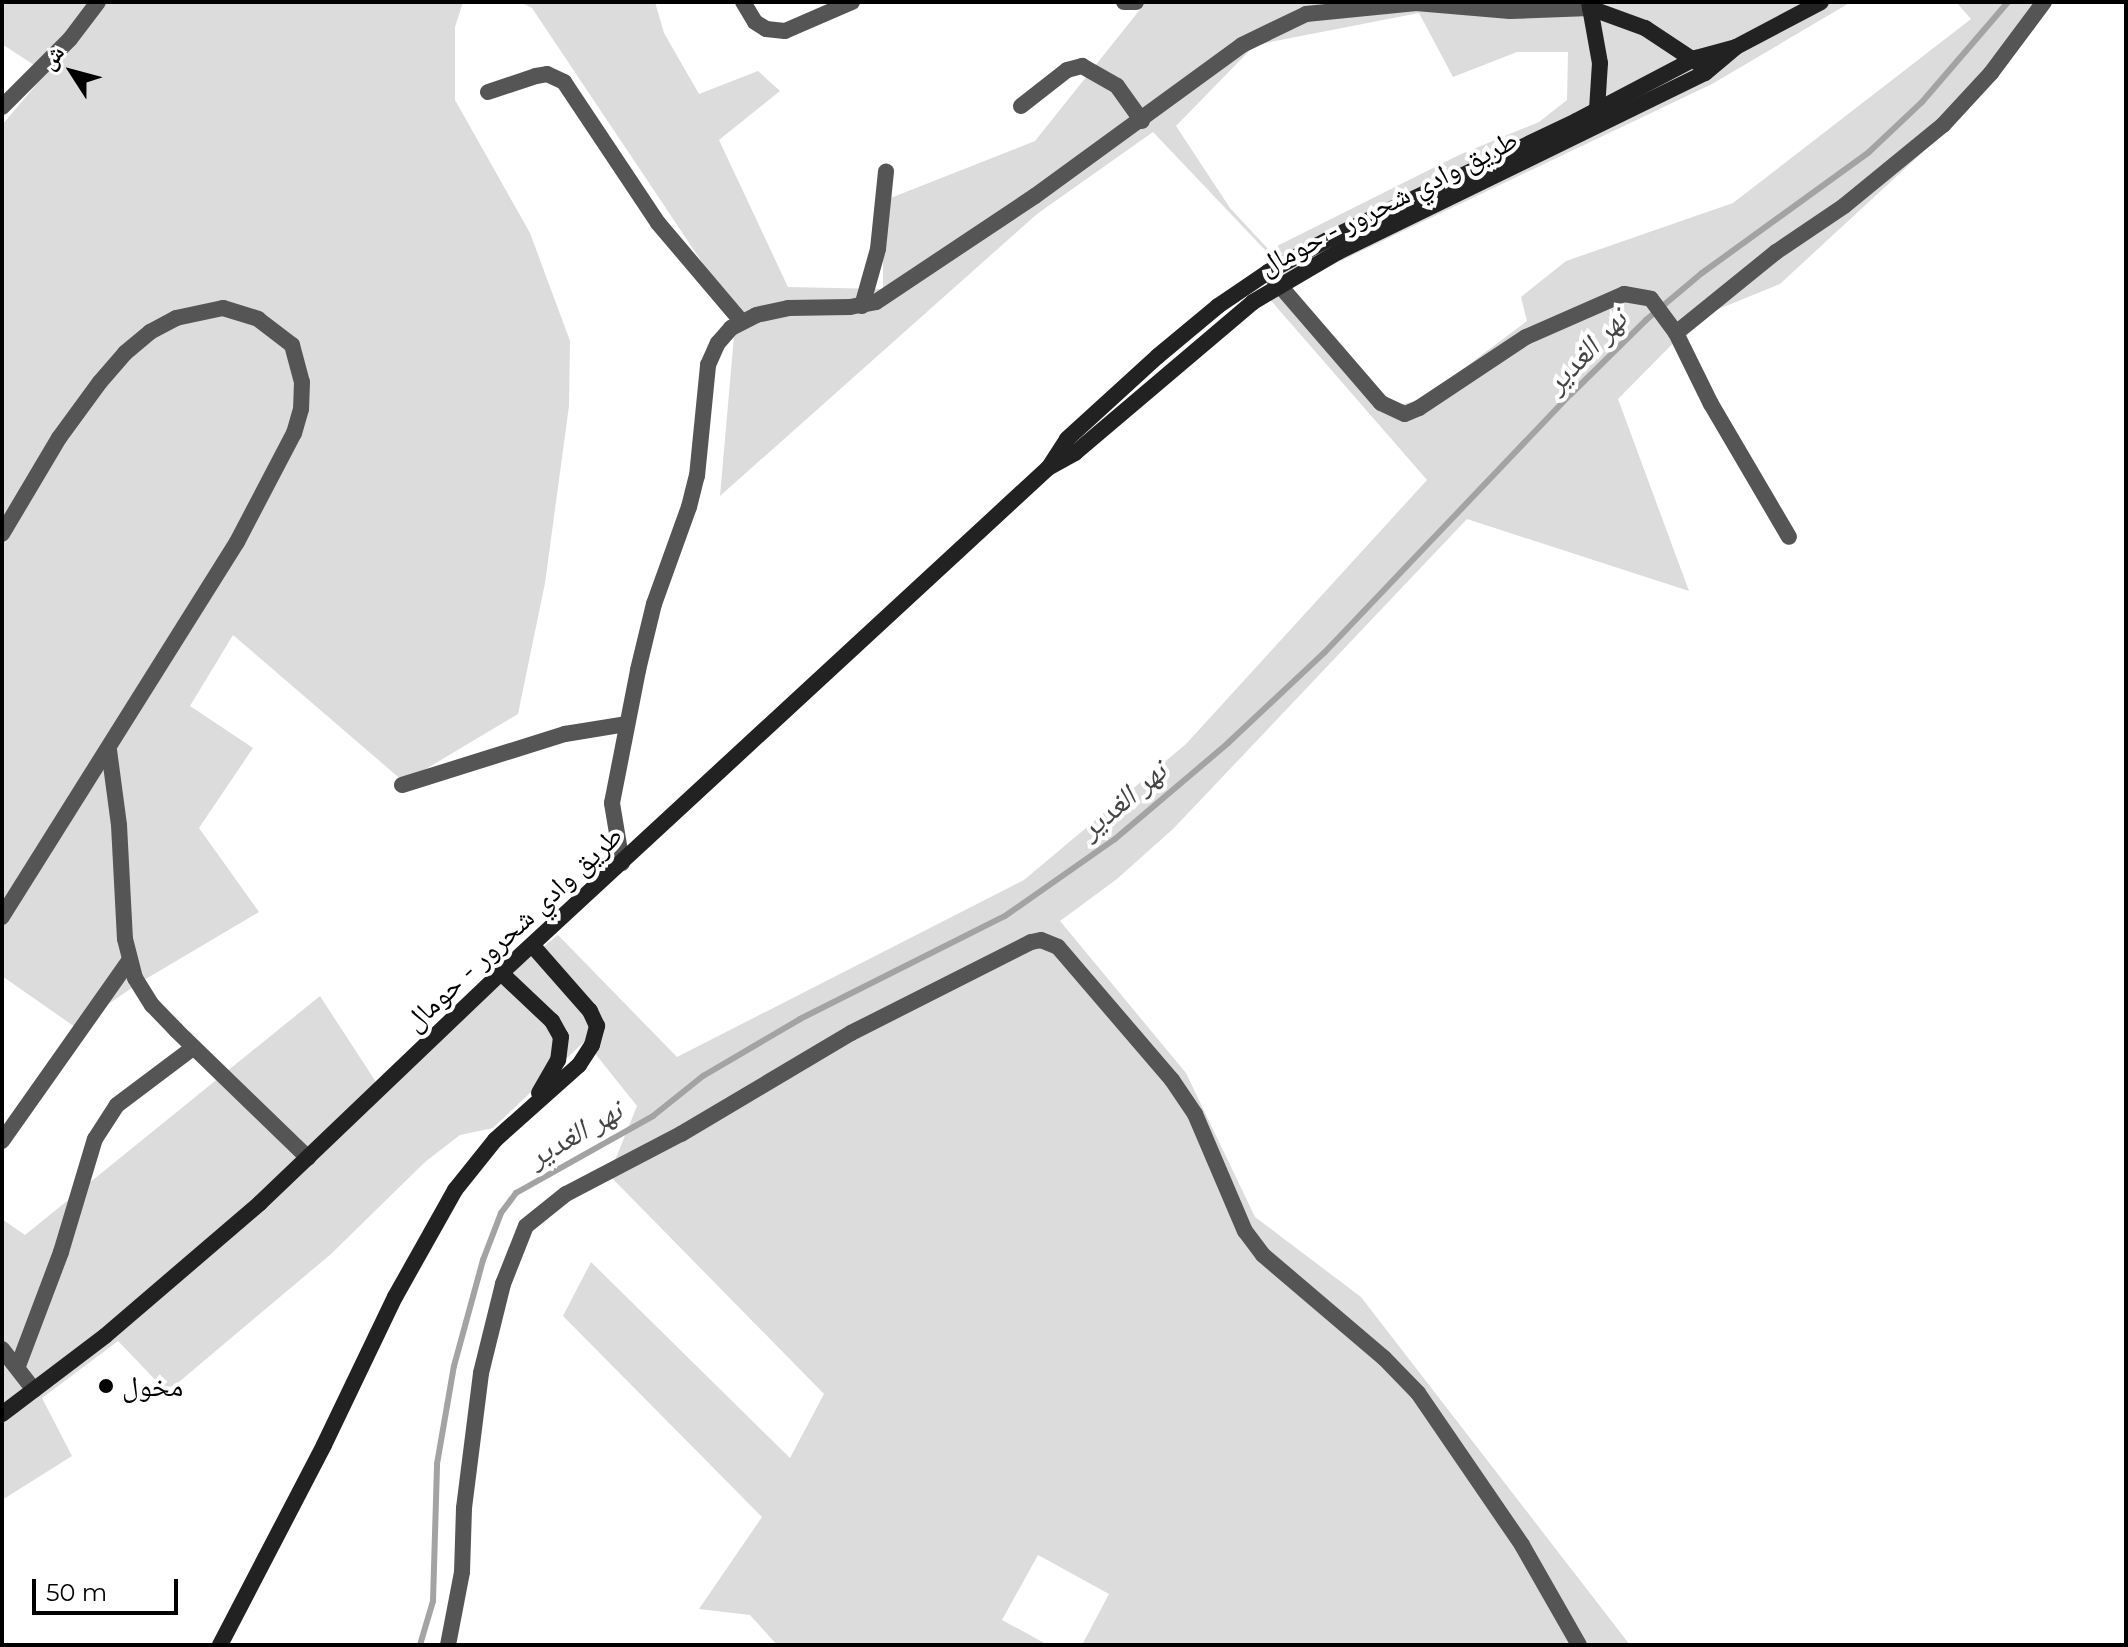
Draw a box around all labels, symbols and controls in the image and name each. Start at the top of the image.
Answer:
north arrow [32,32,112,112]
text: ش [34,40,70,75]
street label: طريق وادي شحرور - حومال [1253,122,1523,282]
water label: نهر الغدير [1538,302,1634,400]
water label: نهر الغدير [1072,753,1174,847]
street label: طريق وادي شحرور - حومال [397,818,629,1038]
water label: نهر الغدير [522,1093,628,1175]
place label: مخول [122,1369,183,1403]
marker: مخول [97,1377,115,1395]
scale bar [36,1563,182,1613]
text: 50 m [46,1578,107,1607]

